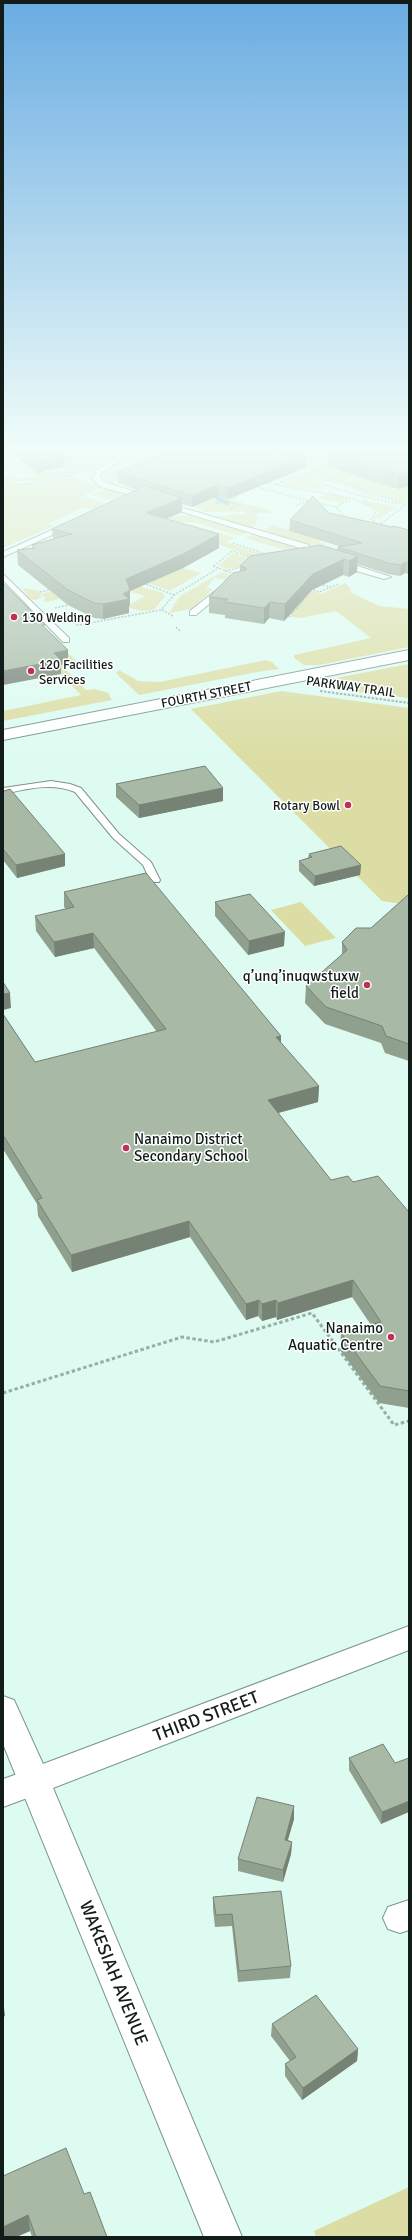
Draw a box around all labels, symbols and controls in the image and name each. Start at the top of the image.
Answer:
place label: 130 Welding [22,610,91,626]
marker: 130 Welding [9,612,19,622]
place label: 120 Facilities Services [39,657,113,688]
marker: 120 Facilities Services [26,666,36,676]
street label: PARKWAY TRAIL [305,673,397,701]
street label: FOURTH STREET [160,678,253,712]
place label: Rotary Bowl [273,798,340,814]
marker: Rotary Bowl [343,800,353,810]
place label: q’unq’inuqwstuxw field [243,967,359,1002]
marker: q’unq’inuqwstuxw field [362,980,372,990]
place label: Nanaimo District Secondary School [134,1130,248,1165]
marker: Nanaimo District Secondary School [121,1143,131,1153]
place label: Nanaimo Aquatic Centre [288,1319,383,1354]
marker: Nanaimo Aquatic Centre [386,1332,396,1342]
street label: THIRD STREET [150,1686,262,1746]
street label: WAKESIAH AVENUE [75,1897,153,2049]

